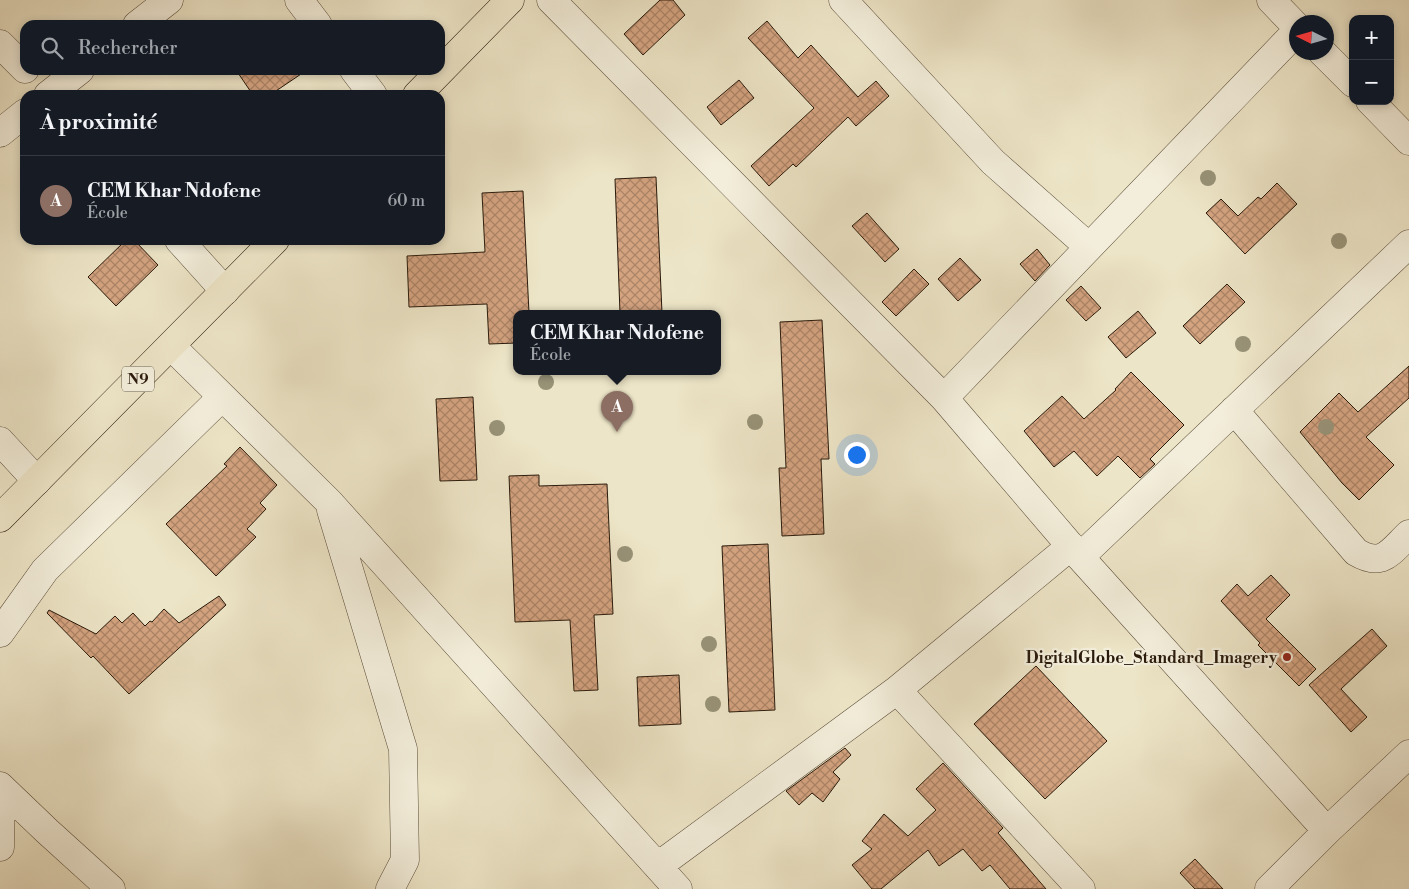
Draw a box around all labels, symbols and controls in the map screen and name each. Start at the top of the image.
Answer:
north arrow [1289,15,1334,60]
map controls [1349,15,1394,105]
button: + [1349,15,1394,60]
search box [20,20,445,75]
icon: search [38,34,66,62]
text: Rechercher [78,36,177,60]
button: − [1349,60,1394,105]
text: À proximité [40,110,157,136]
text: CEM Khar Ndofene [87,179,261,203]
text: A [50,191,62,211]
text: 60 m [387,191,425,211]
text: École [87,203,128,223]
popup [513,310,721,375]
text: CEM Khar Ndofene [530,321,704,345]
text: École [530,345,571,365]
road number: N9 [122,366,154,392]
pin: A [601,391,633,432]
your location [844,442,870,468]
place label: DigitalGlobe_Standard_Imagery [1026,648,1278,668]
marker: DigitalGlobe_Standard_Imagery [1281,651,1293,663]

